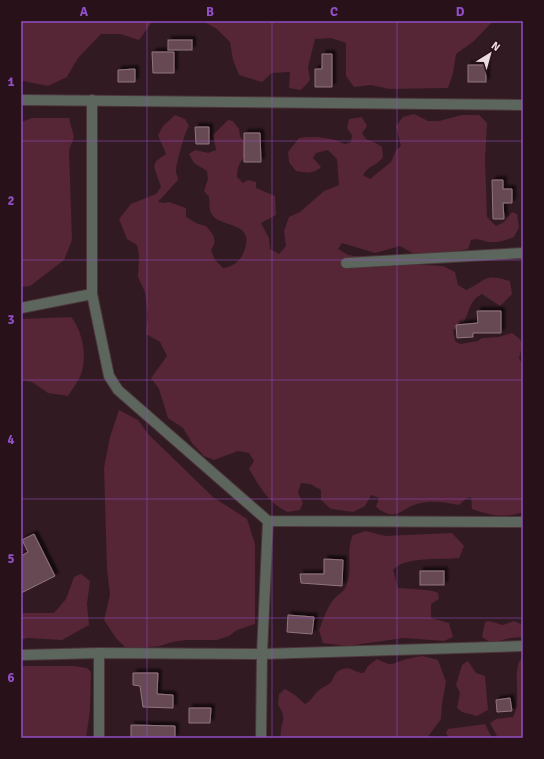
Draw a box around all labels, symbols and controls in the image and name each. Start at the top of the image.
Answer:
text: A [80,4,89,20]
text: B [206,4,214,20]
text: C [330,4,338,20]
text: D [456,4,465,20]
north arrow [470,34,510,74]
text: N [489,39,503,54]
text: 1 [7,74,15,90]
text: 2 [7,193,15,209]
text: 3 [7,312,15,328]
text: 4 [7,432,15,448]
text: 5 [7,551,15,567]
text: 6 [7,670,15,686]

